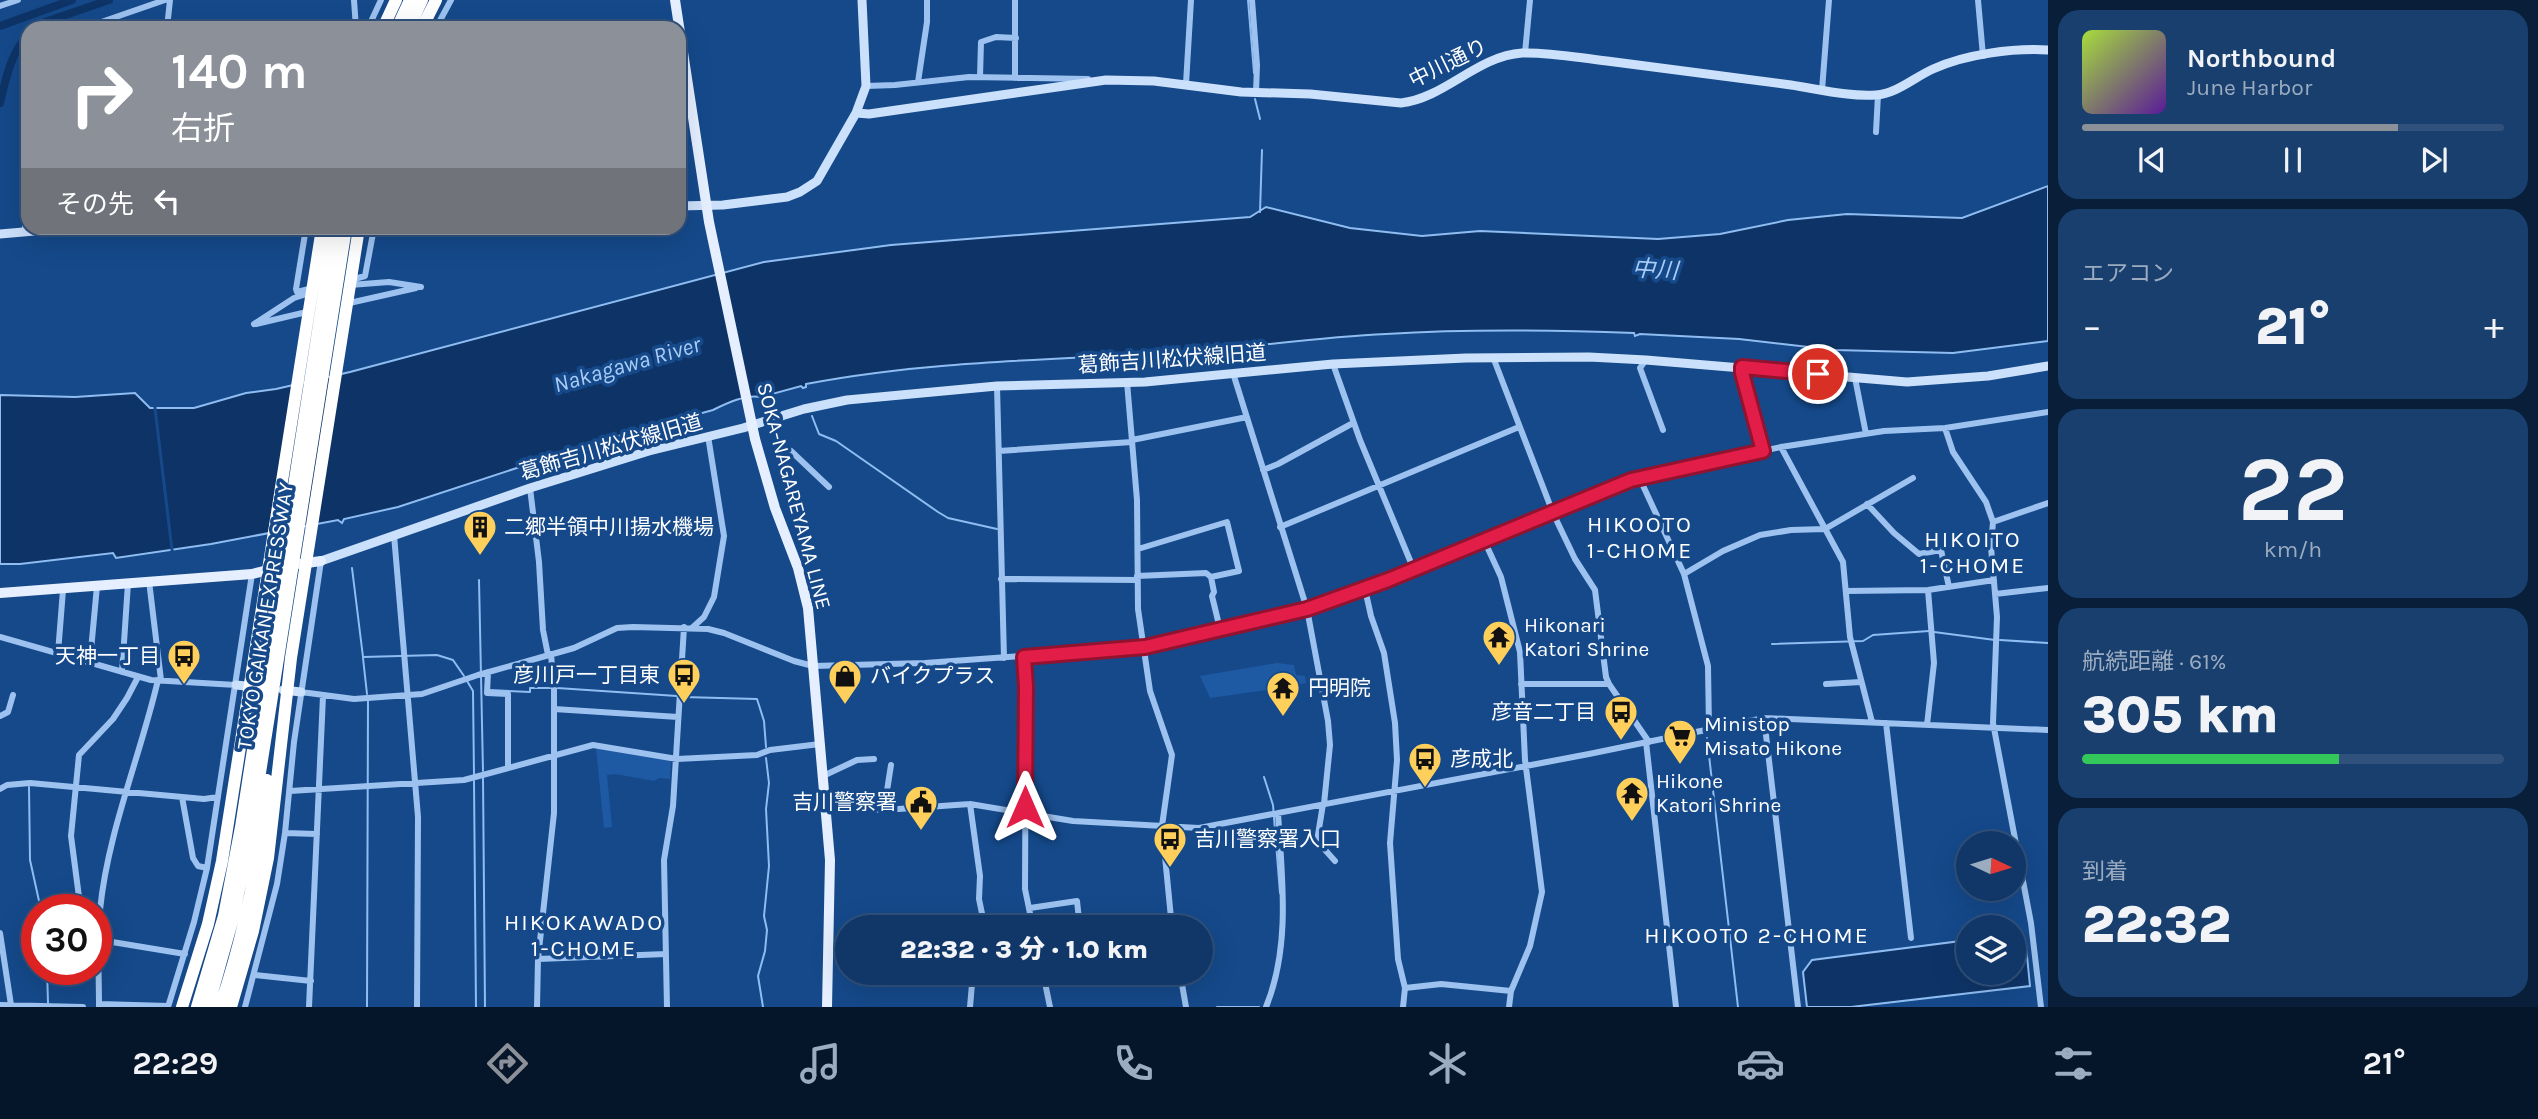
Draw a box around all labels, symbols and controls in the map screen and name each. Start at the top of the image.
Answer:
street label: 中川通り [1405,34,1491,92]
text: 140 m [171,43,308,100]
text: Northbound [2187,43,2336,74]
icon: right [56,49,147,140]
text: June Harbor [2187,74,2312,101]
text: 右折 [171,110,235,147]
icon: previous [2133,141,2171,179]
icon: pause [2274,141,2312,179]
icon: next [2415,141,2453,179]
icon: left [148,182,186,220]
text: その先 [56,189,134,220]
water label: 中川 [1631,254,1682,285]
text: エアコン [2082,260,2174,287]
text: 21° [2255,296,2331,357]
text: − [2082,304,2102,349]
text: + [2484,304,2504,349]
water label: Nakagawa River [551,330,705,398]
street label: 葛飾吉川松伏線旧道 [1077,340,1267,378]
pin [1788,344,1848,404]
icon: arrive [1799,355,1837,393]
street label: SOKA-NAGAREYAMA LINE [752,380,836,612]
street label: 葛飾吉川松伏線旧道 [517,409,705,485]
text: 22 [2238,437,2348,543]
street label: TOKYO GAIKAN EXPRESSWAY [232,480,298,751]
building icon: 二郷半領中川揚水機場 [461,508,499,557]
district label: HIKOOTO 1-CHOME [1587,511,1693,564]
place label: 二郷半領中川揚水機場 [504,515,714,539]
district label: HIKOITO 1-CHOME [1920,526,2026,579]
text: km/h [2264,536,2322,563]
place label: Hikonari Katori Shrine [1524,613,1649,661]
temple icon: Hikonari Katori Shrine [1480,618,1518,667]
bus stop icon: 天神一丁目 [165,637,203,686]
place label: 天神一丁目 [55,644,160,668]
text: 航続距離 · 61% [2082,648,2227,675]
bus stop icon: 彦川戸一丁目東 [665,656,703,705]
shop icon: バイクプラス [826,657,864,706]
place label: 彦川戸一丁目東 [513,663,660,687]
place label: バイクプラス [870,664,995,688]
temple icon: 円明院 [1264,669,1302,718]
place label: 円明院 [1308,676,1371,700]
text: 305 km [2082,684,2279,745]
bus stop icon: 彦音二丁目 [1602,693,1640,742]
place label: 彦音二丁目 [1491,700,1596,724]
place label: Ministop Misato Hikone [1704,712,1842,760]
supermarket icon: Ministop Misato Hikone [1661,717,1699,766]
bus stop icon: 彦成北 [1406,740,1444,789]
place label: 彦成北 [1450,747,1513,771]
place label: Hikone Katori Shrine [1656,769,1781,817]
position arrow [988,770,1062,844]
temple icon: Hikone Katori Shrine [1613,774,1651,823]
public building icon: 吉川警察署 [902,783,940,832]
place label: 吉川警察署 [792,790,897,814]
bus stop icon: 吉川警察署入口 [1151,820,1189,869]
place label: 吉川警察署入口 [1194,827,1341,851]
north arrow [1956,831,2026,901]
map controls [1956,831,2026,985]
text: 到着 [2082,858,2128,885]
speed limit sign: 30 [21,894,112,985]
text: 22:32 [2082,894,2231,955]
district label: HIKOKAWADO 1-CHOME [504,909,664,962]
button: layers [1956,915,2026,985]
district label: HIKOOTO 2-CHOME [1644,922,1870,949]
text: 22:32 · 3 分 · 1.0 km [900,934,1148,965]
icon: directions [483,1039,532,1088]
icon: music [796,1039,845,1088]
icon: phone [1109,1039,1158,1088]
icon: climate [1423,1039,1472,1088]
icon: car [1736,1039,1785,1088]
icon: filters [2049,1039,2098,1088]
text: 22:29 [132,1045,218,1082]
text: 21° [2363,1045,2406,1082]

